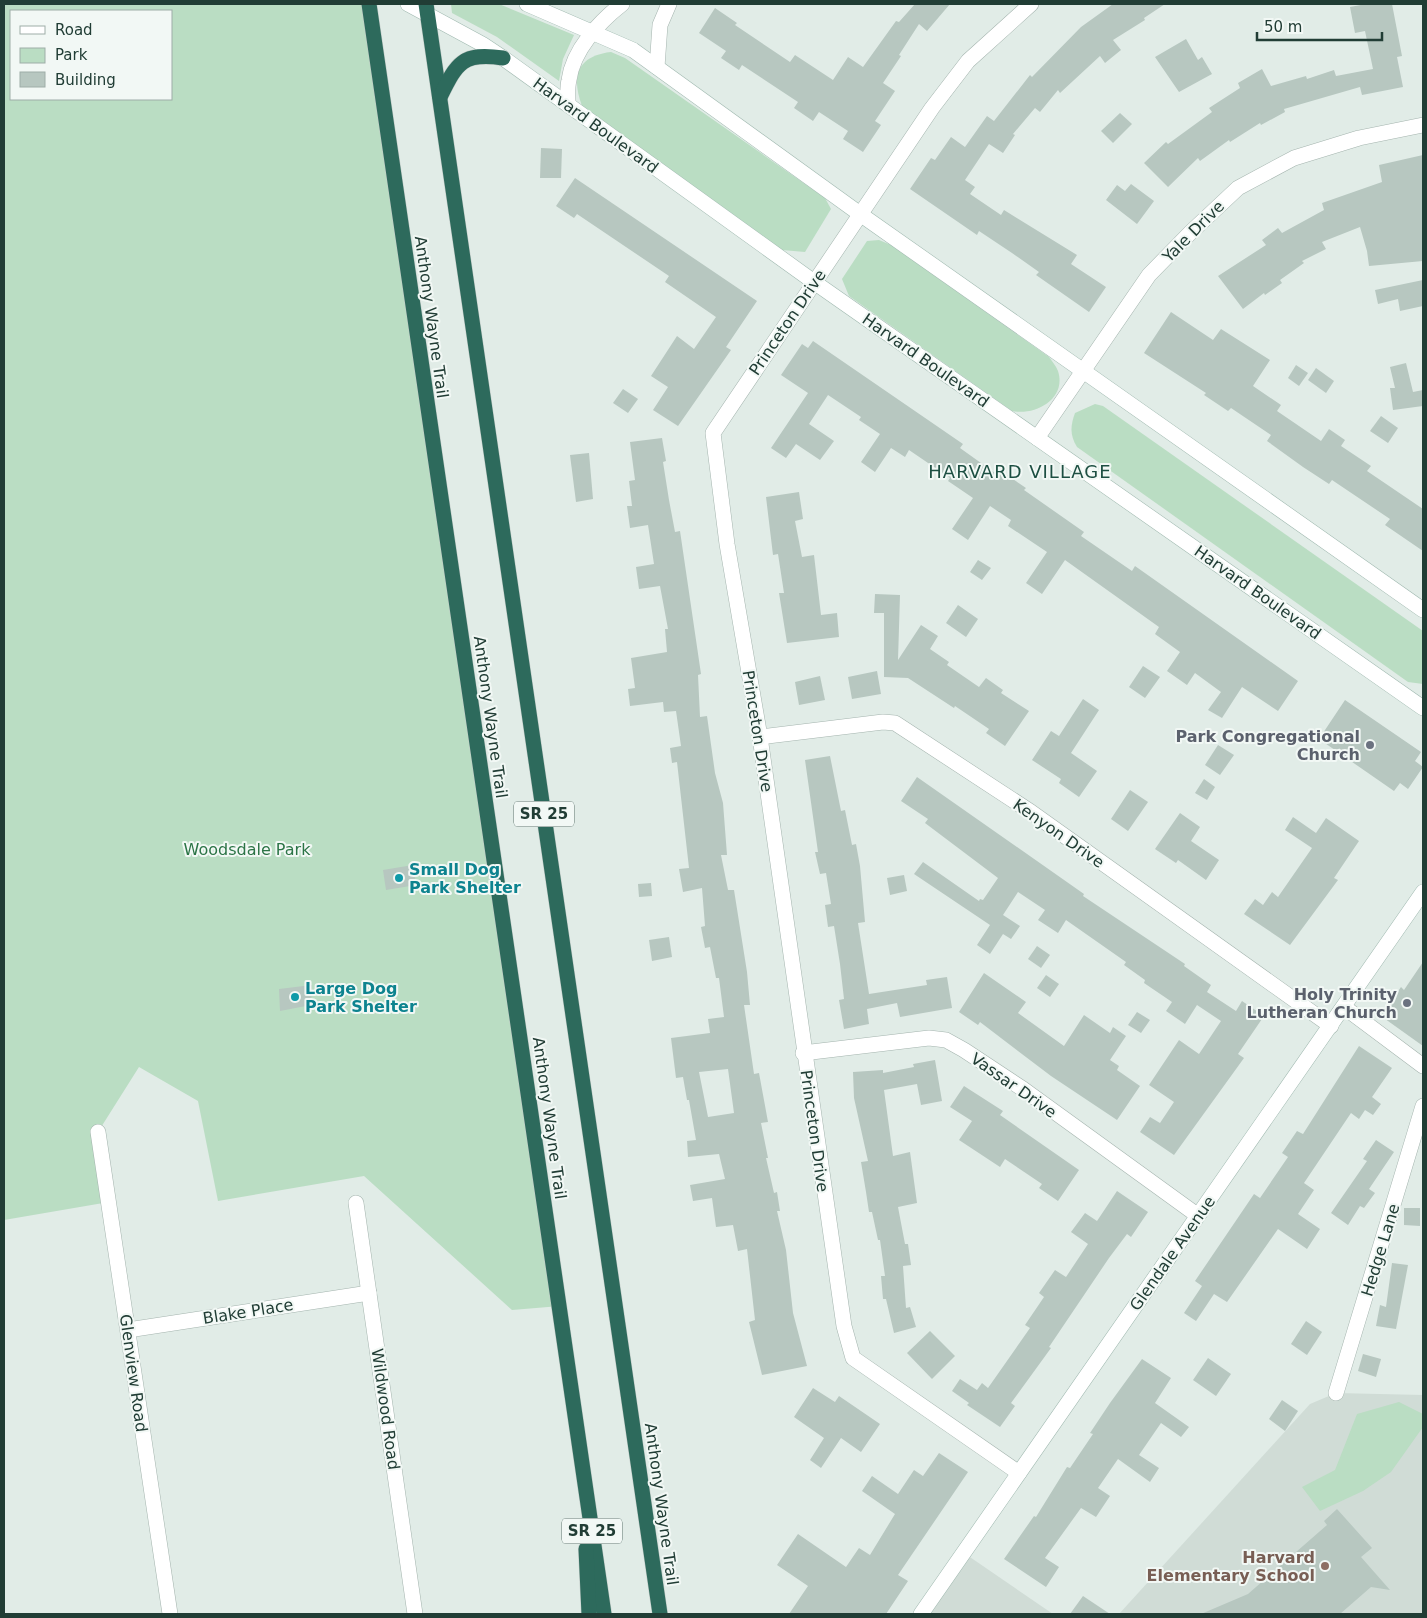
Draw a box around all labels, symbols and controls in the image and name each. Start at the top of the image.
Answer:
legend [10,10,172,100]
scale bar [1257,10,1382,42]
text: 50 m [1264,18,1302,36]
text: Road [55,21,93,39]
text: Park [55,46,88,64]
text: Building [55,71,116,89]
street label: Harvard Boulevard [529,74,662,177]
street label: Yale Drive [1158,197,1228,267]
street label: Anthony Wayne Trail [411,235,452,400]
street label: Princeton Drive [745,266,830,379]
street label: Harvard Boulevard [859,310,993,411]
district label: HARVARD VILLAGE [928,461,1112,482]
street label: Harvard Boulevard [1191,542,1325,643]
street label: Anthony Wayne Trail [470,635,511,800]
street label: Princeton Drive [738,669,777,793]
place label: Park Congregational Church [1175,727,1360,764]
marker: Park Congregational Church [1364,739,1376,751]
street label: Kenyon Drive [1010,795,1108,872]
road number: SR 25 [514,802,574,826]
park label: Woodsdale Park [184,840,311,859]
place label: Small Dog Park Shelter [409,860,521,897]
marker: Small Dog Park Shelter [393,872,405,884]
place label: Large Dog Park Shelter [305,979,417,1016]
place label: Holy Trinity Lutheran Church [1247,985,1398,1022]
marker: Large Dog Park Shelter [289,991,301,1003]
marker: Holy Trinity Lutheran Church [1401,997,1413,1009]
street label: Anthony Wayne Trail [529,1036,570,1201]
street label: Vassar Drive [967,1049,1060,1122]
street label: Princeton Drive [797,1069,832,1193]
street label: Glendale Avenue [1126,1192,1219,1314]
street label: Hedge Lane [1357,1202,1404,1299]
street label: Blake Place [201,1295,295,1328]
street label: Glenview Road [116,1313,151,1433]
street label: Wildwood Road [368,1347,403,1471]
street label: Anthony Wayne Trail [641,1422,682,1587]
road number: SR 25 [562,1518,622,1544]
place label: Harvard Elementary School [1147,1548,1315,1585]
marker: Harvard Elementary School [1319,1560,1331,1572]

